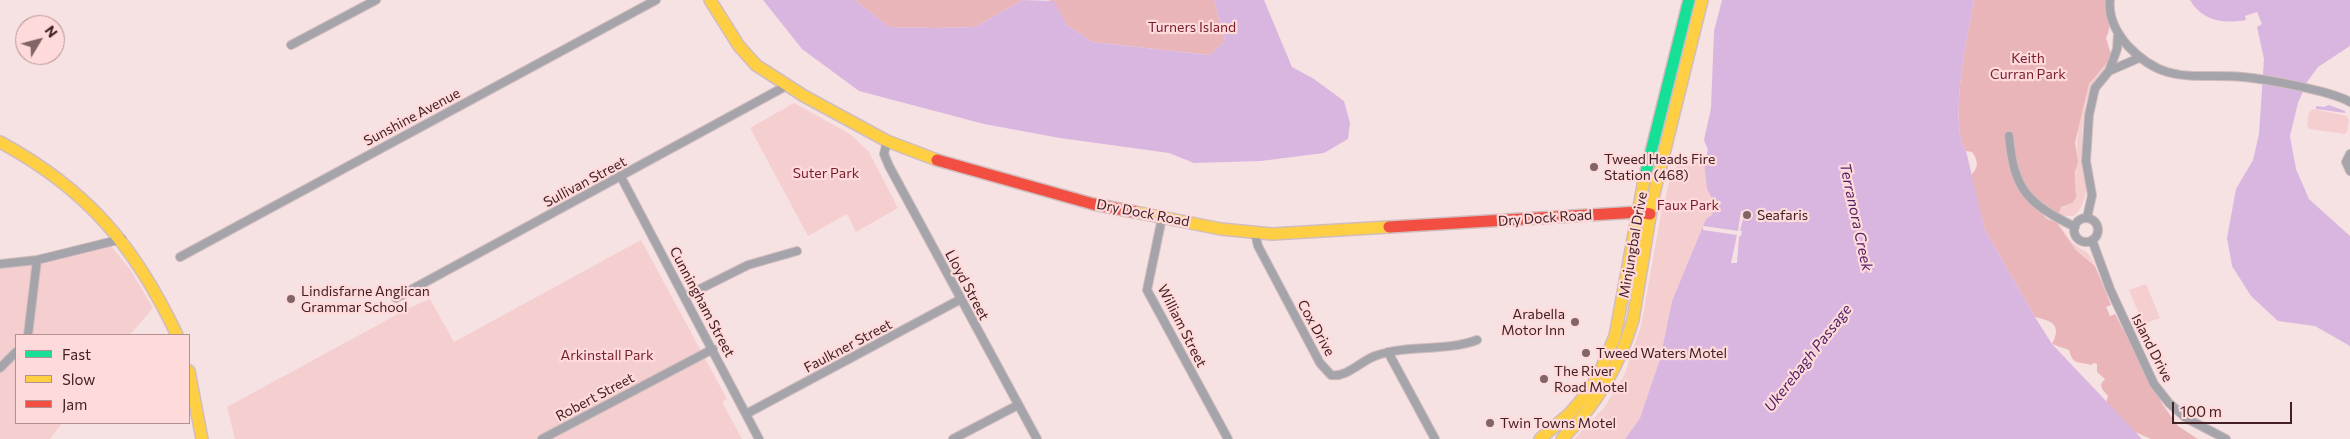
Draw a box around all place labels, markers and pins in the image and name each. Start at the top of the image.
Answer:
place label: Tweed Heads Fire Station (468) [1604,151,1715,184]
marker: Tweed Heads Fire Station (468) [1588,161,1600,173]
place label: Seafaris [1757,207,1808,223]
marker: Seafaris [1741,209,1753,221]
place label: Lindisfarne Anglican Grammar School [301,283,430,316]
marker: Lindisfarne Anglican Grammar School [285,293,297,305]
place label: Arabella Motor Inn [1501,306,1565,338]
marker: Arabella Motor Inn [1569,316,1581,328]
place label: Tweed Waters Motel [1596,345,1727,361]
marker: Tweed Waters Motel [1580,347,1592,359]
place label: The River Road Motel [1554,363,1628,396]
marker: The River Road Motel [1538,373,1550,385]
place label: Twin Towns Motel [1500,415,1616,431]
marker: Twin Towns Motel [1484,417,1496,429]

